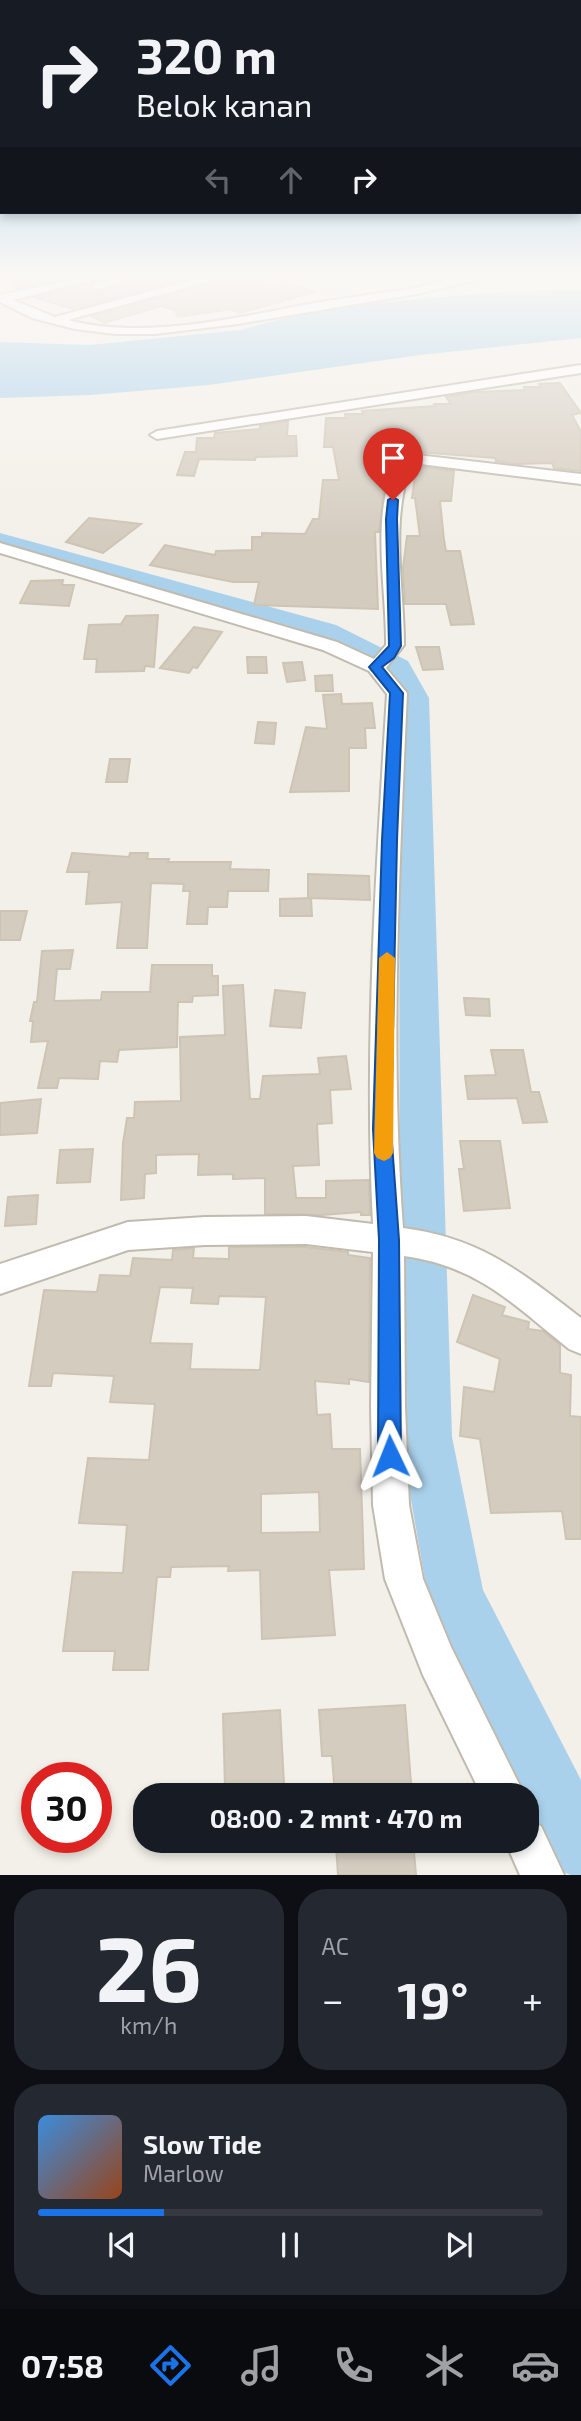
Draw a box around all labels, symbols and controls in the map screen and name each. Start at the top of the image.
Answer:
text: 320 m [136,25,277,84]
icon: right [21,28,112,119]
text: Belok kanan [136,85,312,123]
icon: left [199,161,237,199]
icon: ahead [272,161,310,199]
icon: right [345,161,383,199]
pin [363,428,423,500]
icon: arrive [374,439,412,477]
position arrow [353,1419,427,1493]
speed limit sign: 30 [21,1762,112,1853]
text: 08:00 · 2 mnt · 470 m [210,1802,462,1833]
text: 26 [95,1911,202,2020]
text: AC [322,1932,349,1960]
text: 19° [397,1967,468,2029]
text: − [322,1976,344,2022]
text: + [522,1976,543,2022]
text: km/h [120,2011,177,2039]
text: Slow Tide [143,2128,262,2159]
text: Marlow [143,2159,224,2187]
icon: previous [103,2226,141,2264]
icon: pause [271,2226,309,2264]
icon: next [440,2226,478,2264]
icon: directions [146,2341,195,2390]
icon: music [237,2341,286,2390]
icon: phone [329,2341,378,2390]
icon: climate [420,2341,469,2390]
icon: car [511,2341,560,2390]
text: 07:58 [21,2346,104,2384]

